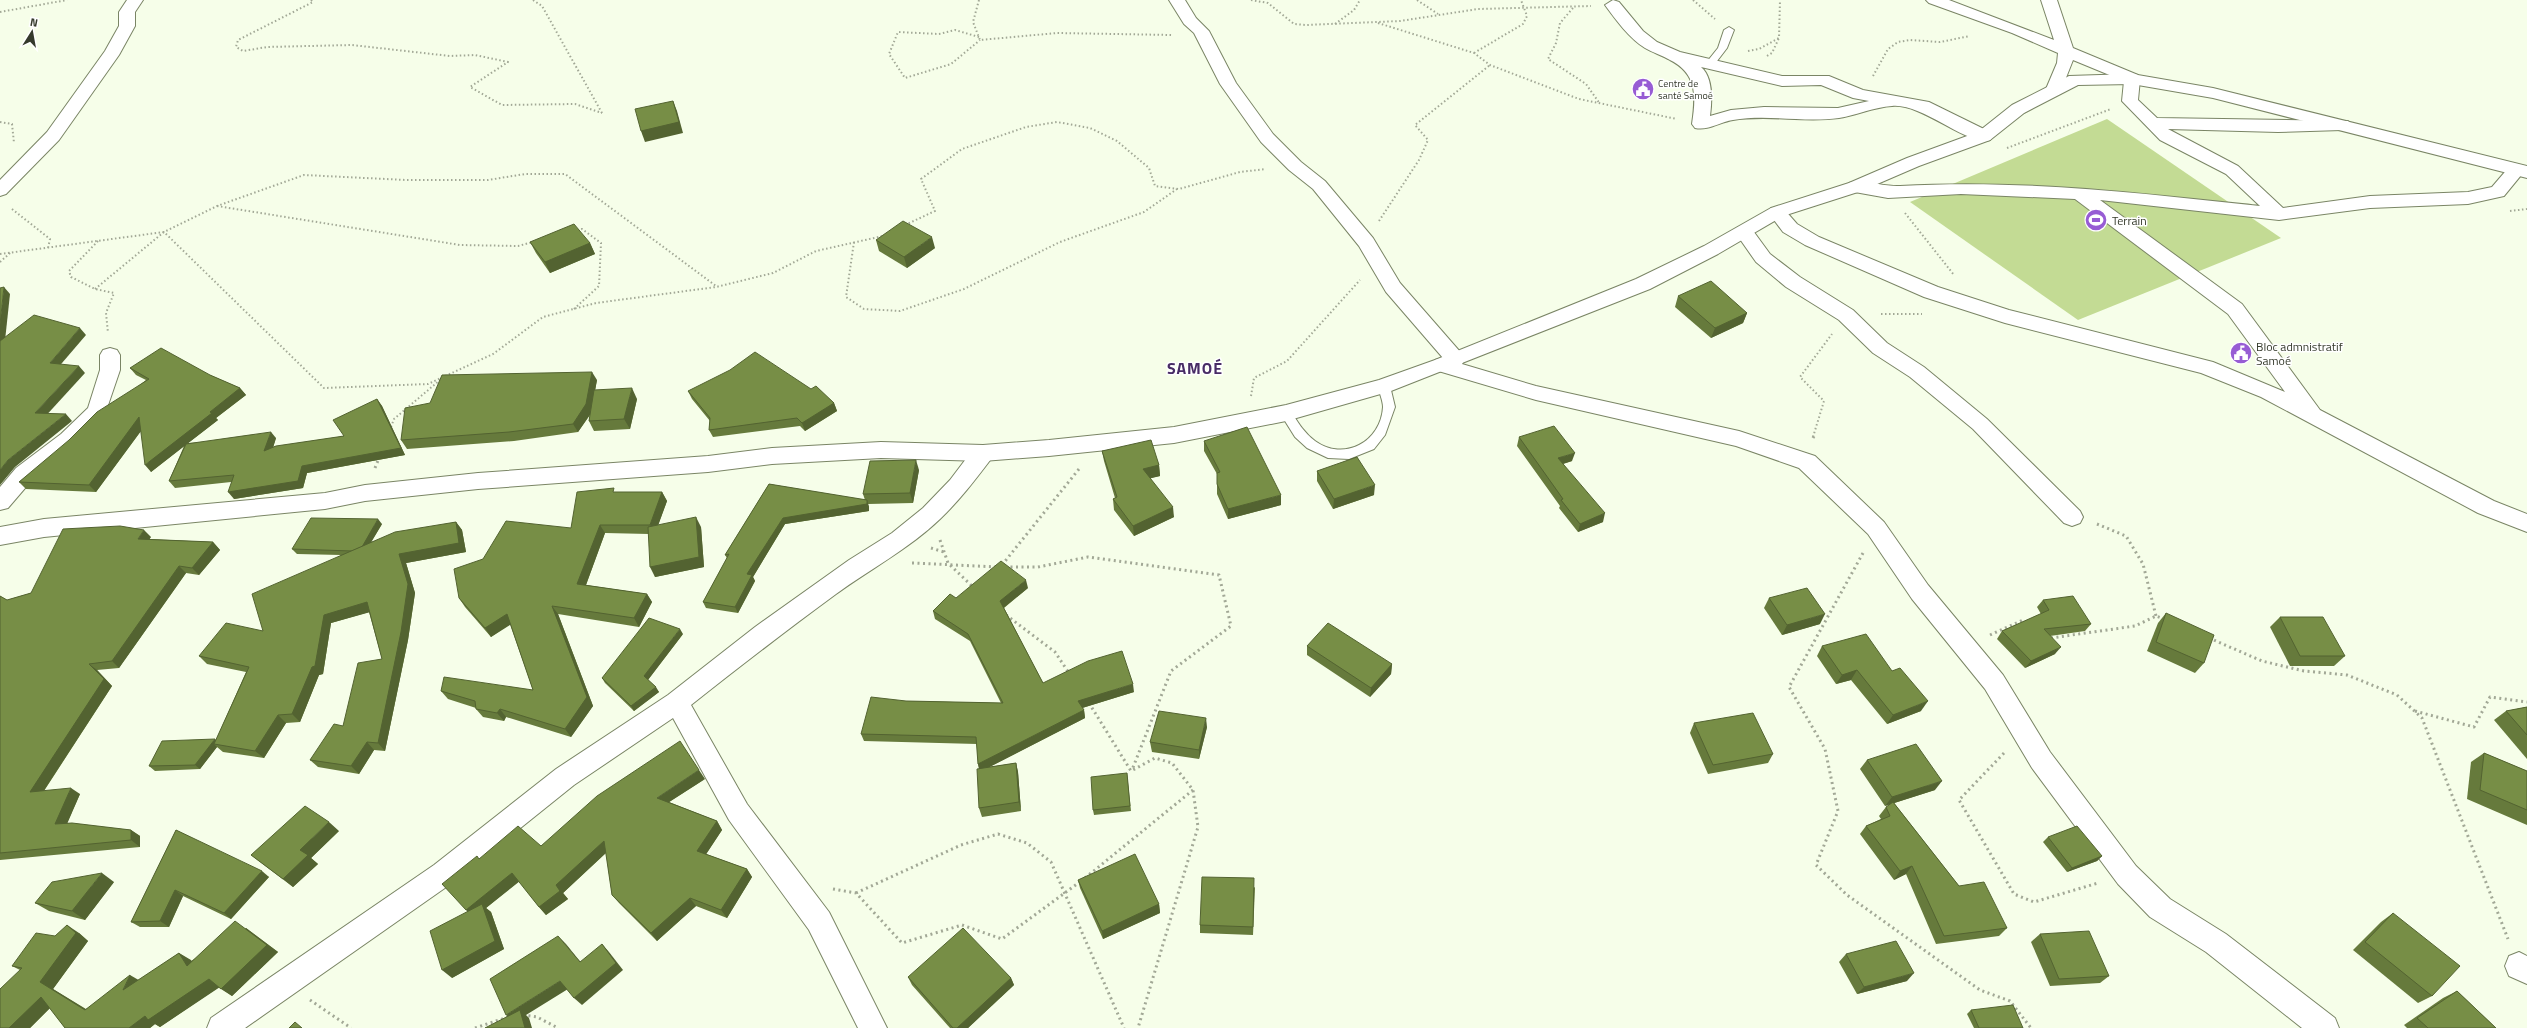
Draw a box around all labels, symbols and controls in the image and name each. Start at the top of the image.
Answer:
north arrow [12,12,52,52]
text: N [29,14,39,31]
public building icon: Centre de santé Samoé [1630,76,1656,102]
place label: Centre de santé Samoé [1658,76,1713,103]
sports icon: Terrain [2083,207,2109,233]
place label: Terrain [2112,211,2147,230]
place label: Bloc admnistratif Samoé [2256,337,2343,370]
public building icon: Bloc admnistratif Samoé [2228,340,2254,366]
district label: SAMOÉ [1167,356,1223,380]

